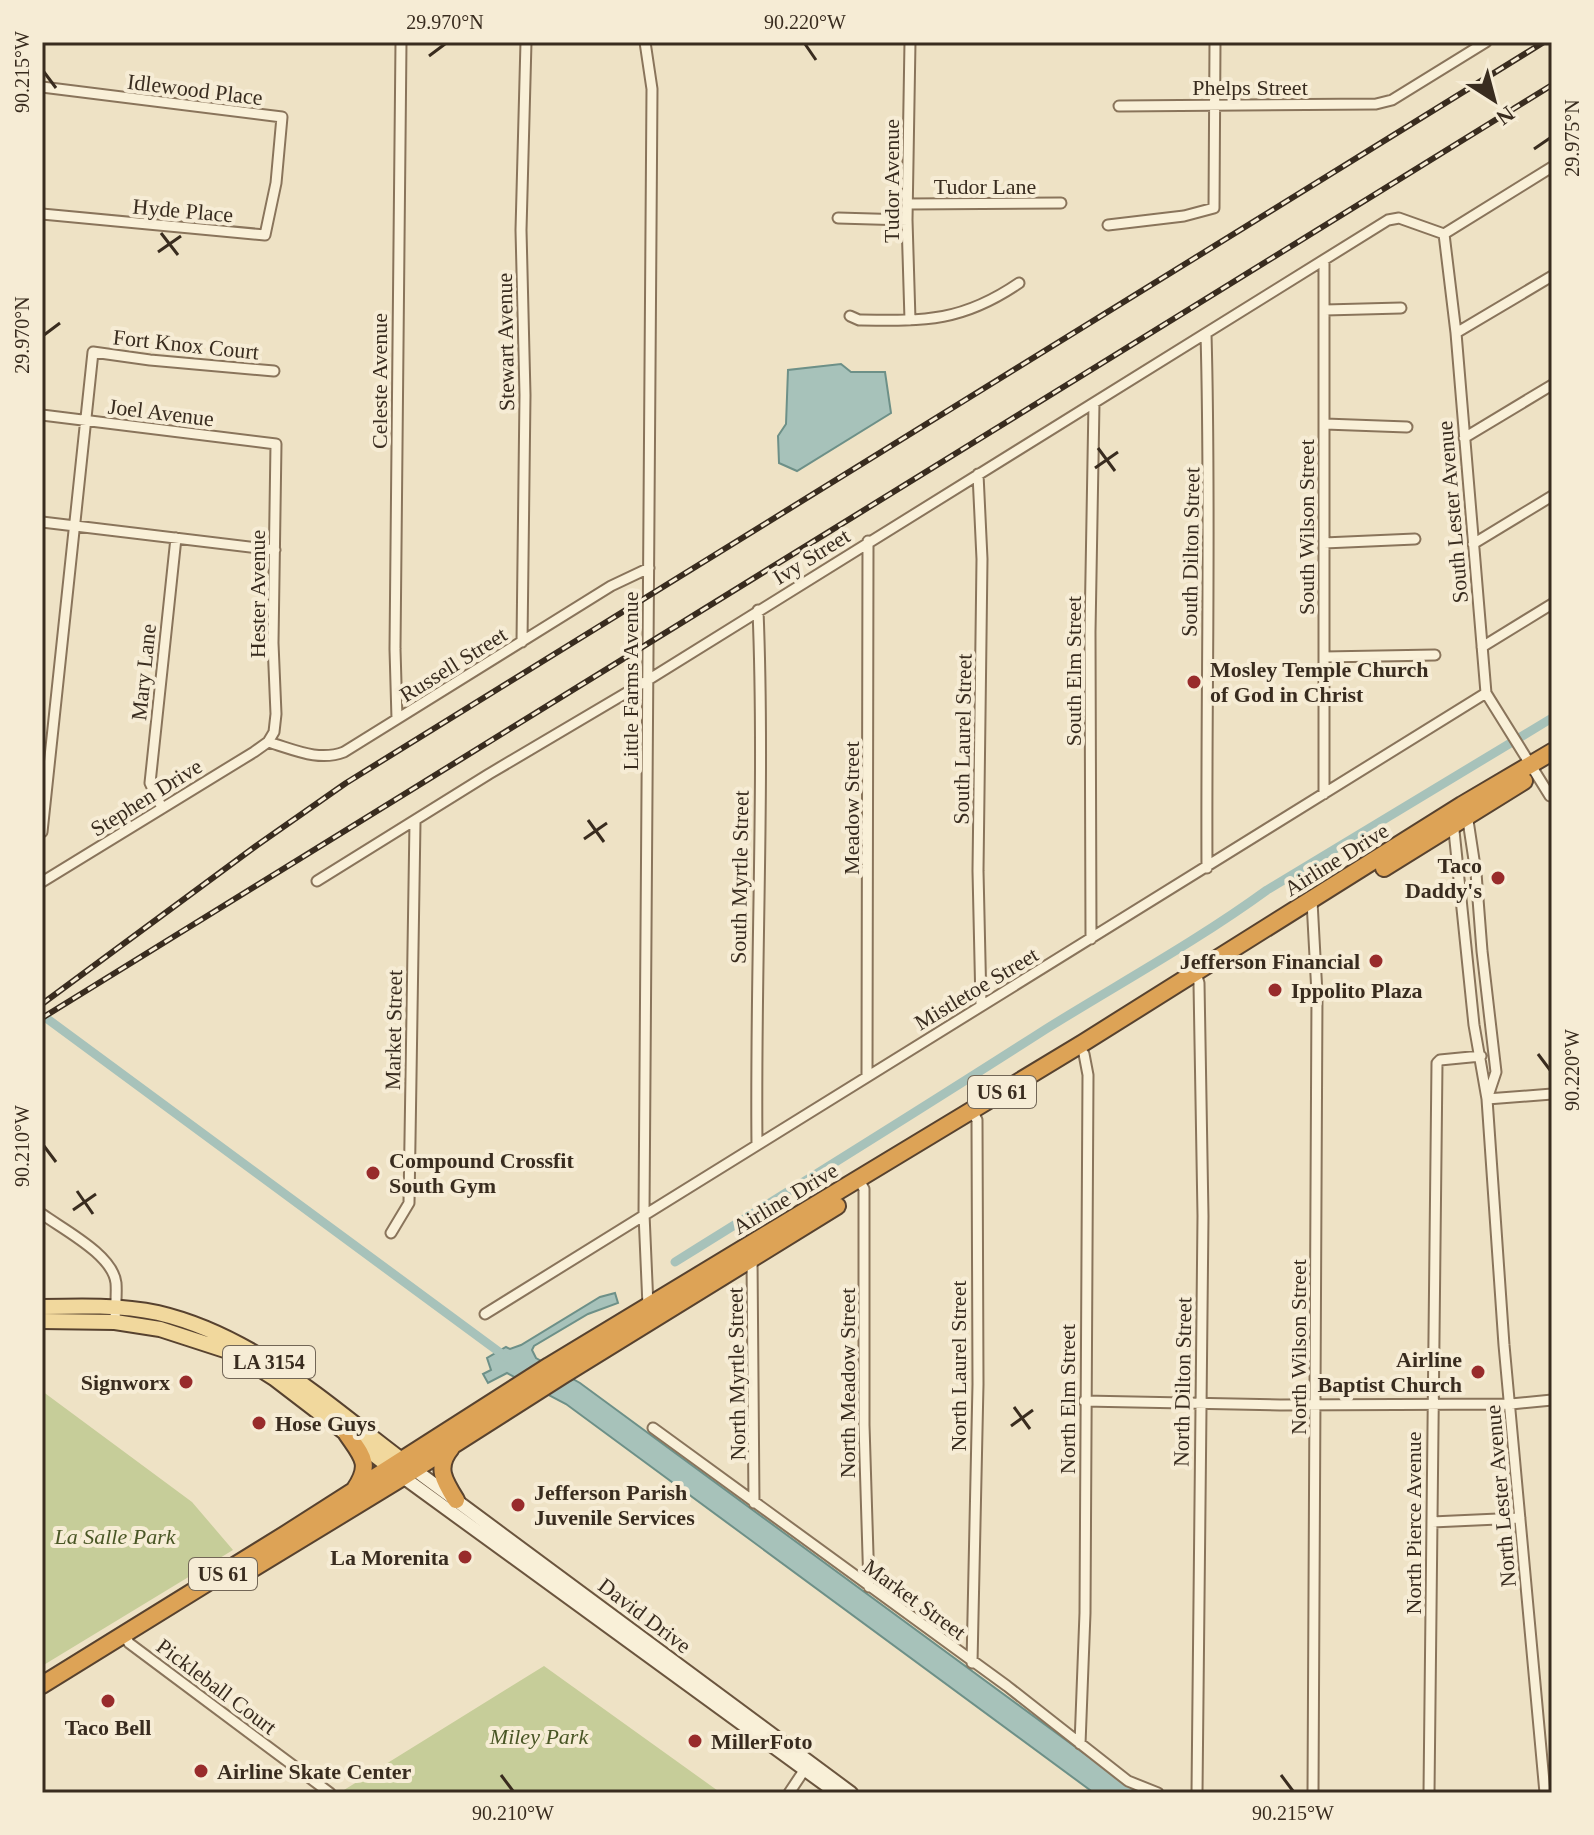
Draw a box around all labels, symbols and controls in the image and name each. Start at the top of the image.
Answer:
text: 29.970°N [406,11,484,33]
text: 90.220°W [764,11,846,33]
text: 90.215°W [11,31,33,113]
north arrow [1454,60,1534,140]
street label: Idlewood Place [126,69,264,110]
street label: Phelps Street [1192,75,1308,100]
text: 29.975°N [1561,99,1583,177]
text: N [1492,101,1519,131]
street label: Tudor Avenue [879,119,904,243]
street label: Tudor Lane [934,174,1036,199]
street label: Hyde Place [132,194,234,227]
street label: Stewart Avenue [492,273,519,411]
text: 29.970°N [11,296,33,374]
street label: Celeste Avenue [367,313,392,449]
street label: Fort Knox Court [112,324,260,365]
street label: Joel Avenue [107,394,215,431]
street label: South Lester Avenue [1432,420,1473,604]
street label: South Wilson Street [1294,439,1319,615]
street label: South Dilton Street [1177,467,1204,637]
street label: Ivy Street [768,523,854,590]
street label: Hester Avenue [245,530,270,658]
street label: Little Farms Avenue [618,591,643,771]
street label: South Elm Street [1061,596,1086,746]
street label: Mary Lane [126,622,161,722]
street label: Russell Street [395,622,511,707]
street label: South Laurel Street [949,653,976,825]
place label: Mosley Temple Church of God in Christ [1210,657,1428,707]
marker: Mosley Temple Church of God in Christ [1185,673,1203,691]
street label: Meadow Street [839,741,864,875]
street label: Stephen Drive [86,753,207,842]
street label: South Myrtle Street [725,790,754,964]
street label: Airline Drive [1280,818,1393,901]
place label: Taco Daddy's [1405,853,1482,903]
marker: Taco Daddy's [1489,869,1507,887]
street label: Mistletoe Street [910,942,1043,1035]
place label: Jefferson Financial [1180,949,1360,974]
marker: Jefferson Financial [1367,952,1385,970]
street label: Market Street [380,970,407,1090]
place label: Ippolito Plaza [1291,978,1422,1003]
marker: Ippolito Plaza [1266,981,1284,999]
text: 90.220°W [1561,1029,1583,1111]
road number: US 61 [968,1076,1036,1108]
text: 90.210°W [11,1105,33,1187]
place label: Compound Crossfit South Gym [389,1148,574,1198]
street label: Airline Drive [728,1157,842,1240]
marker: Compound Crossfit South Gym [364,1164,382,1182]
street label: North Wilson Street [1286,1259,1311,1435]
street label: North Laurel Street [946,1280,971,1452]
street label: North Myrtle Street [722,1287,751,1461]
street label: North Meadow Street [835,1288,860,1478]
street label: North Dilton Street [1169,1297,1196,1467]
street label: North Elm Street [1055,1324,1080,1474]
road number: LA 3154 [223,1346,315,1378]
place label: Airline Baptist Church [1318,1347,1462,1397]
marker: Airline Baptist Church [1469,1363,1487,1381]
place label: Signworx [81,1370,170,1395]
marker: Signworx [177,1373,195,1391]
street label: North Lester Avenue [1480,1404,1521,1588]
place label: Hose Guys [275,1411,376,1436]
marker: Hose Guys [250,1414,268,1432]
street label: North Pierce Avenue [1401,1432,1426,1614]
place label: Jefferson Parish Juvenile Services [534,1480,695,1530]
marker: Jefferson Parish Juvenile Services [509,1496,527,1514]
park label: La Salle Park [54,1524,177,1549]
place label: La Morenita [330,1545,449,1570]
marker: La Morenita [456,1548,474,1566]
street label: Market Street [859,1554,971,1645]
road number: US 61 [189,1558,257,1590]
street label: David Drive [594,1573,696,1658]
street label: Pickleball Court [152,1633,282,1740]
marker: Taco Bell [99,1692,117,1710]
place label: Taco Bell [65,1715,151,1740]
park label: Miley Park [489,1724,589,1749]
place label: MillerFoto [711,1729,812,1754]
marker: MillerFoto [686,1732,704,1750]
place label: Airline Skate Center [217,1759,412,1784]
marker: Airline Skate Center [192,1762,210,1780]
text: 90.210°W [472,1802,554,1824]
text: 90.215°W [1252,1802,1334,1824]

